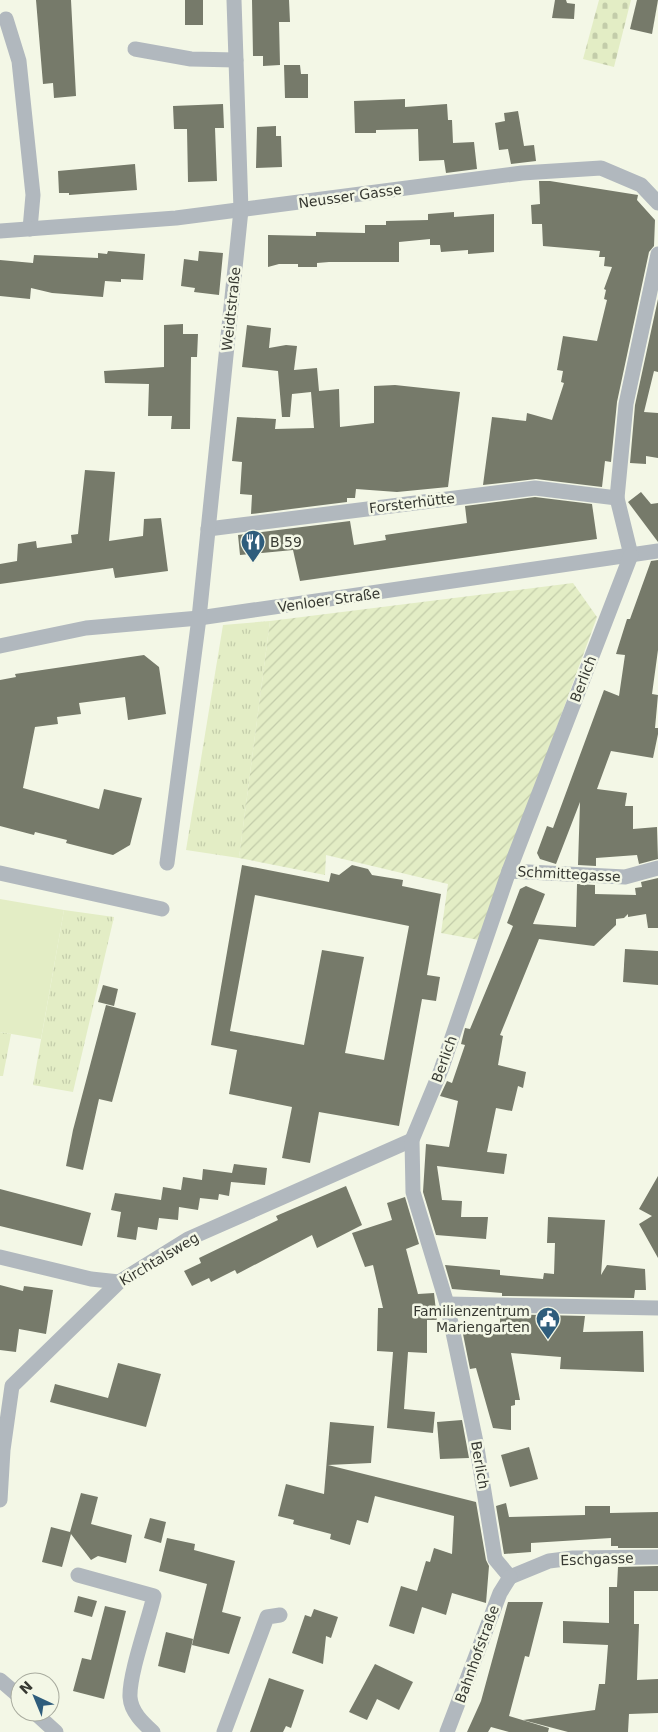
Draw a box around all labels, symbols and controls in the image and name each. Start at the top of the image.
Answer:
street label: Neusser Gasse [297,181,403,211]
street label: Weidtstraße [219,266,243,352]
street label: Forsterhütte [368,490,456,516]
restaurant icon: B 59 [240,529,266,563]
place label: B 59 [270,534,302,550]
street label: Venloer Straße [277,585,381,615]
street label: Berlich [567,654,599,704]
street label: Schmittegasse [517,863,621,885]
street label: Berlich [428,1034,460,1084]
street label: Kirchtalsweg [117,1229,201,1289]
place label: Familienzentrum Mariengarten [413,1303,530,1335]
public building icon: Familienzentrum Mariengarten [535,1306,561,1340]
street label: Berlich [468,1440,492,1490]
street label: Eschgasse [560,1550,634,1568]
street label: Bahnhofstraße [452,1603,502,1705]
north arrow [10,1672,60,1722]
text: N [16,1678,36,1697]

